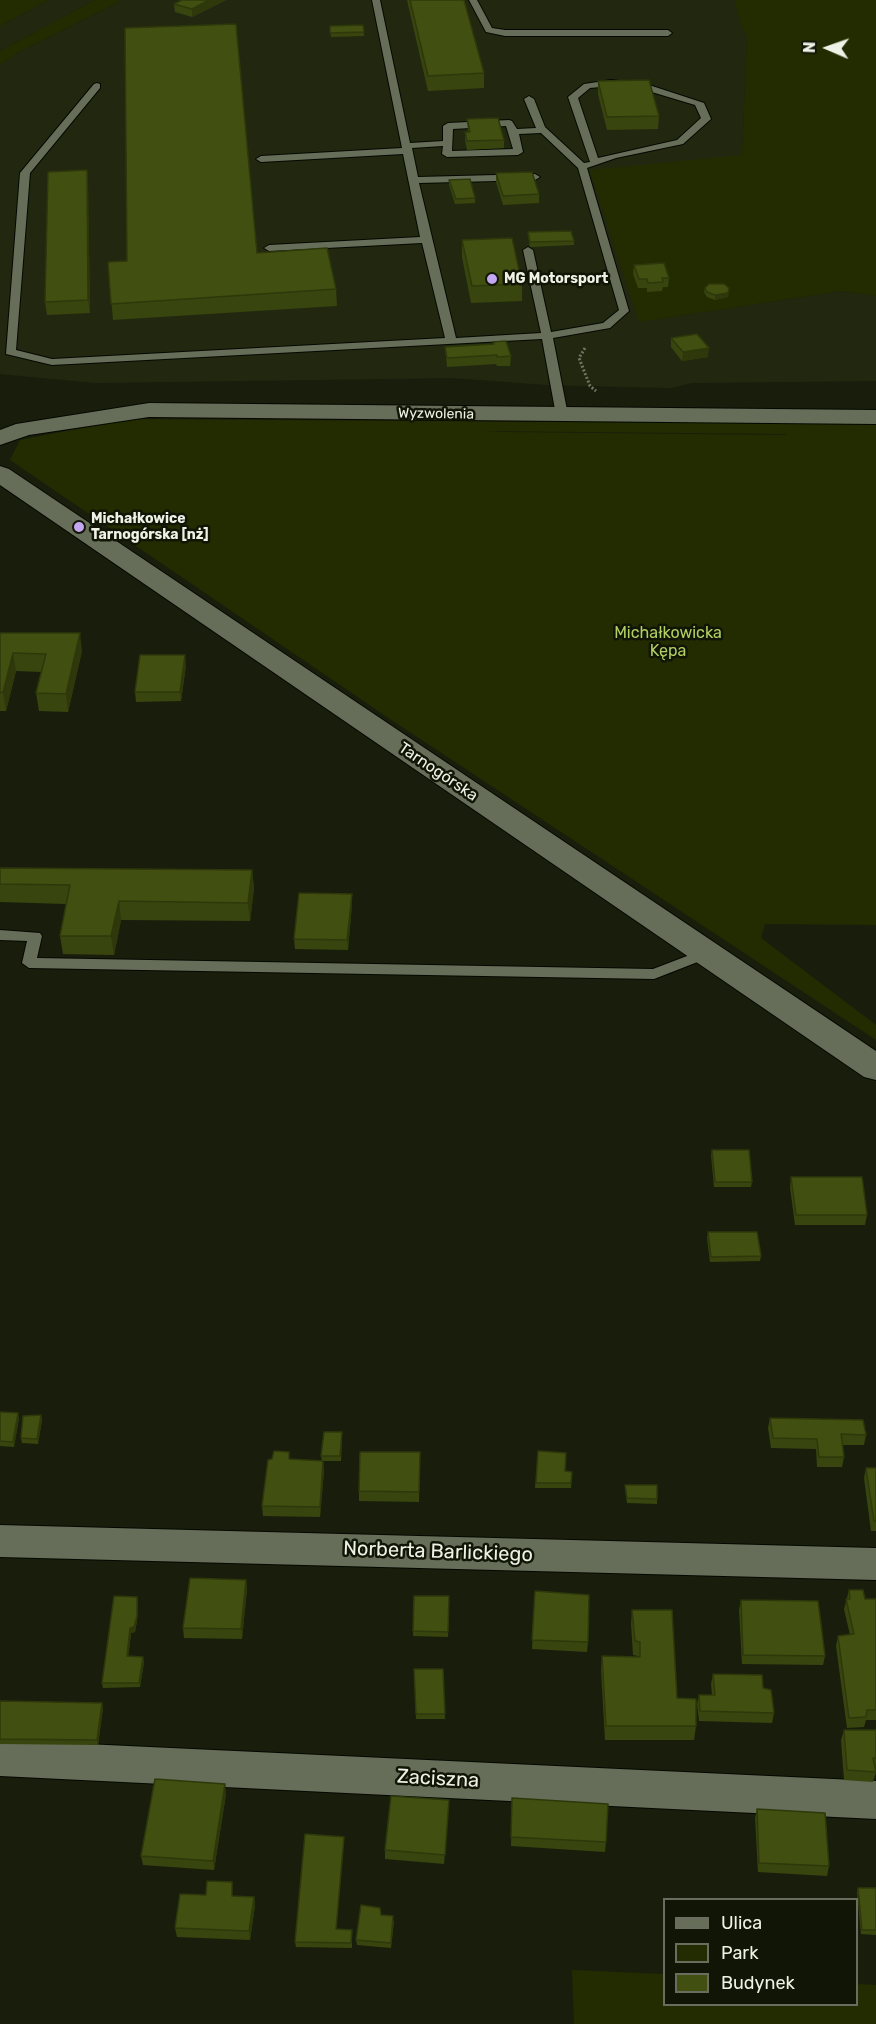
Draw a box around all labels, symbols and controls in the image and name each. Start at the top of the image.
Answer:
north arrow [798,18,858,78]
text: N [800,41,819,53]
place label: MG Motorsport [504,271,608,287]
marker: MG Motorsport [485,272,499,286]
street label: Wyzwolenia [398,405,474,423]
place label: Michałkowice Tarnogórska [nż] [91,511,209,544]
marker: Michałkowice Tarnogórska [nż] [72,520,86,534]
park label: Michałkowicka Kępa [614,623,722,661]
street label: Tarnogórska [395,738,481,806]
street label: Norberta Barlickiego [343,1537,533,1567]
street label: Zaciszna [396,1765,480,1793]
legend [663,1898,858,2006]
text: Ulica [721,1912,762,1934]
text: Park [721,1942,758,1964]
text: Budynek [721,1972,795,1994]

